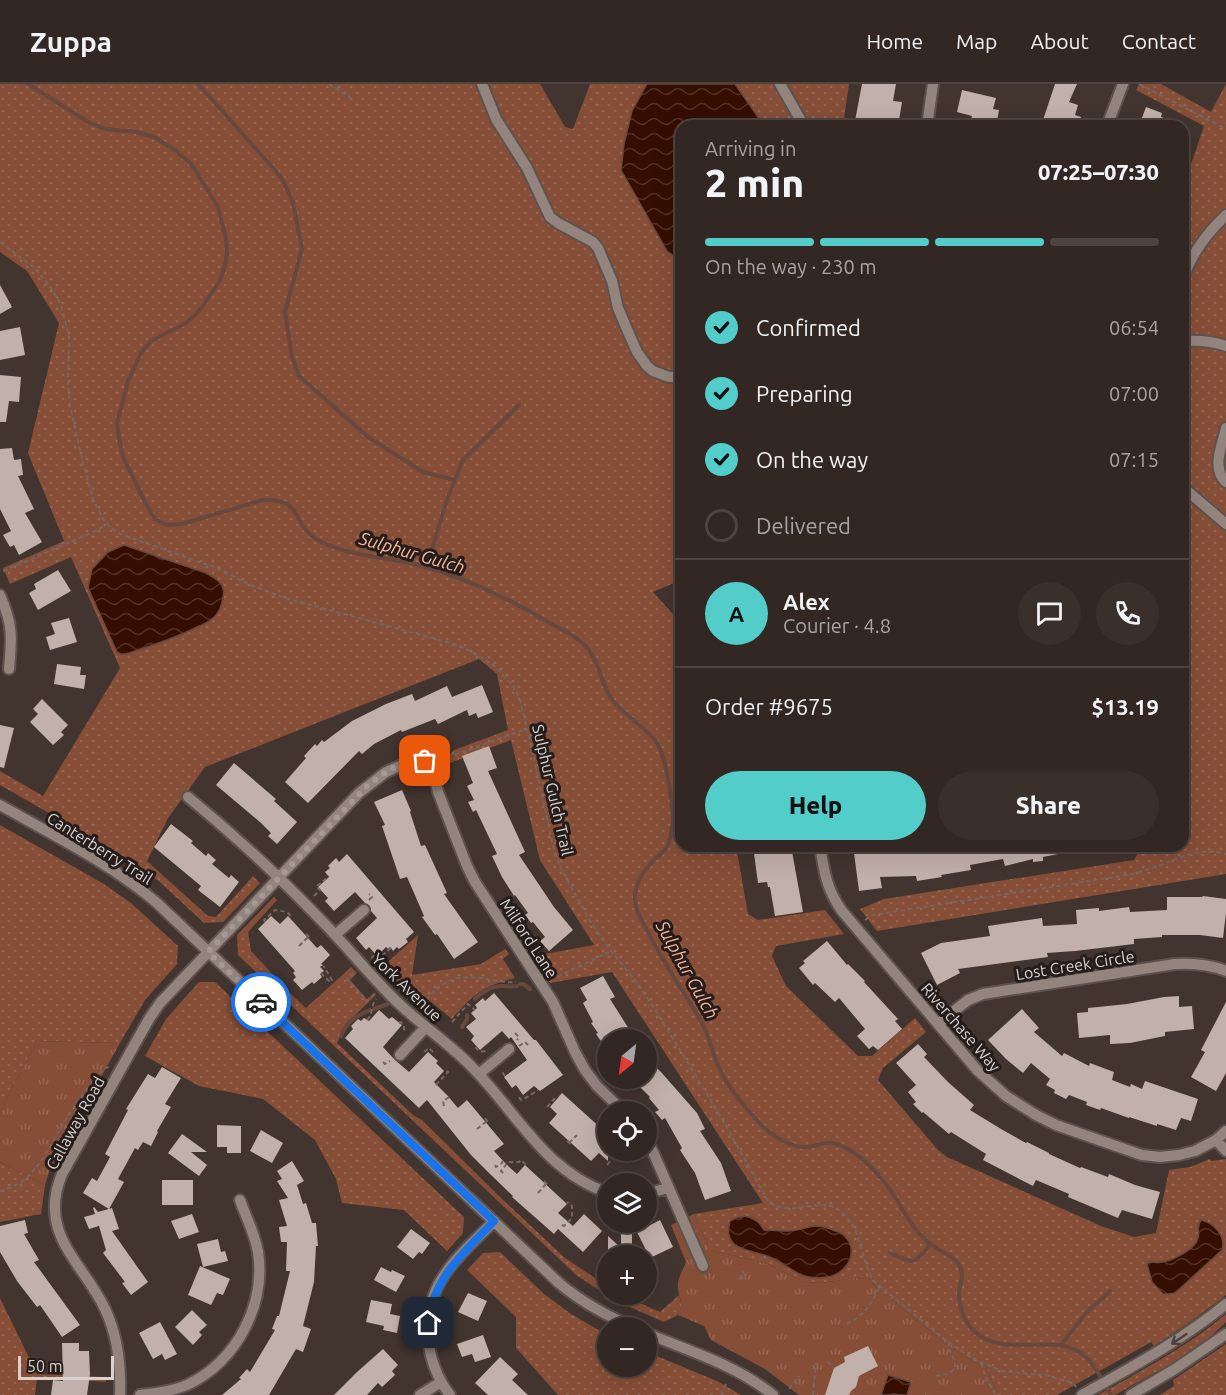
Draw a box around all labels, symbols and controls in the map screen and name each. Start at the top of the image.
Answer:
text: Zuppa [30,26,112,57]
text: Home [866,29,923,53]
text: Map [956,29,997,53]
text: About [1030,29,1089,53]
text: Contact [1122,29,1196,53]
text: Arriving in [705,137,796,160]
text: 07:25–07:30 [1038,159,1159,184]
text: 2 min [705,161,804,204]
text: On the way · 230 m [705,255,877,278]
icon: check [705,311,738,344]
text: Confirmed [756,315,861,340]
text: 06:54 [1109,316,1159,339]
icon: check [705,377,738,410]
text: Preparing [756,381,853,406]
text: 07:00 [1109,382,1159,405]
icon: check [705,443,738,476]
text: On the way [756,447,868,472]
text: 07:15 [1109,448,1159,471]
text: Delivered [756,513,851,538]
water label: Sulphur Gulch [356,527,467,577]
button: chat [1018,582,1081,645]
button: phone [1096,582,1159,645]
text: Alex [783,589,830,614]
text: A [729,601,744,626]
text: Courier · 4.8 [783,614,891,637]
text: Order #9675 [705,694,833,719]
text: $13.19 [1092,694,1159,719]
street label: Sulphur Gulch Trail [529,723,577,857]
pin [399,735,450,786]
icon: bag [408,744,441,777]
button: Help [705,771,926,840]
button: Share [938,771,1159,840]
street label: Canterberry Trail [44,808,156,888]
street label: Milford Lane [497,895,561,981]
water label: Sulphur Gulch [652,916,723,1022]
street label: Lost Creek Circle [1014,947,1136,983]
street label: York Avenue [369,949,445,1025]
courier [231,972,291,1032]
street label: Riverchase Way [918,979,1004,1075]
icon: car [245,986,278,1019]
north arrow [597,1029,657,1089]
map controls [597,1029,657,1377]
street label: Callaway Road [42,1073,108,1173]
button: locate [597,1101,657,1161]
button: layers [597,1173,657,1233]
button: + [597,1245,657,1305]
pin [402,1297,453,1348]
icon: home [411,1306,444,1339]
button: − [597,1317,657,1377]
one-way arrow [1171,1333,1188,1345]
scale bar [18,1353,114,1380]
text: 50 m [27,1357,63,1375]

